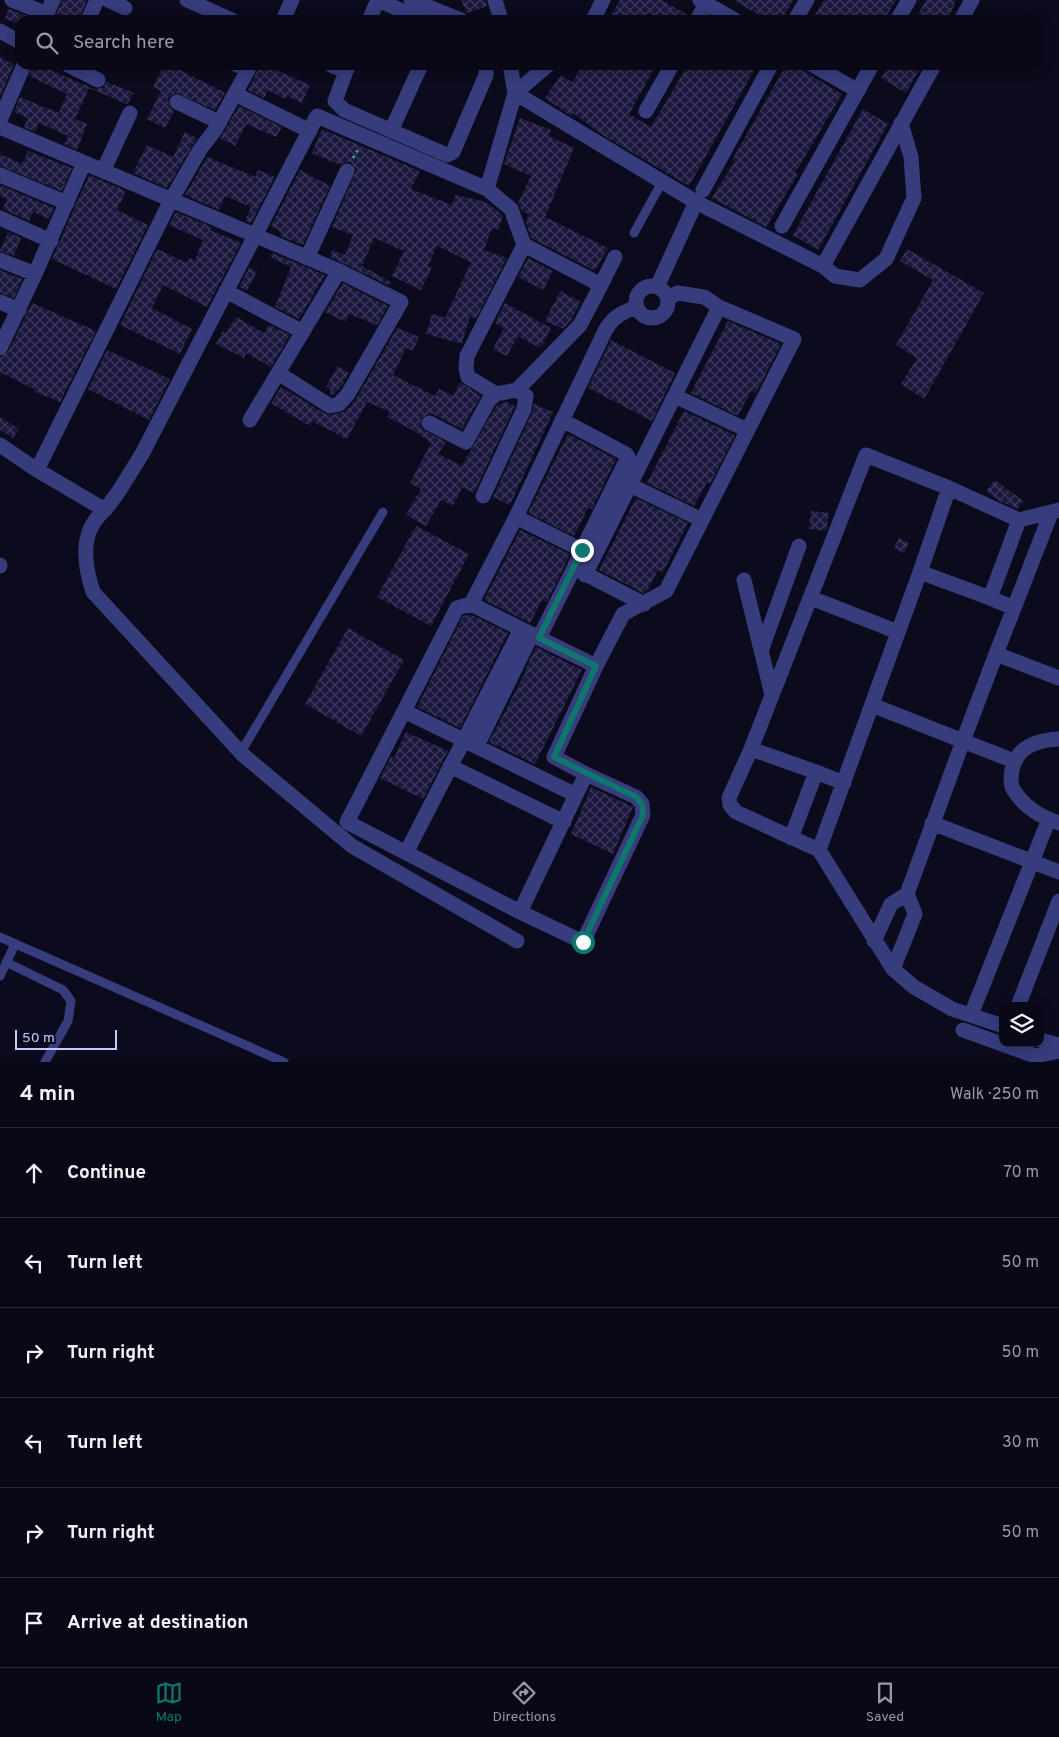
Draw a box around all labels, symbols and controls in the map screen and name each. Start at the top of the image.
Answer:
search box [15,15,1044,70]
icon: search [33,29,61,57]
text: Search here [73,31,175,55]
route end [571,539,594,562]
route start [572,931,595,954]
map controls [999,1002,1044,1047]
button: layers [999,1002,1044,1047]
scale bar [15,1027,118,1050]
text: 50 m [22,1030,55,1047]
text: 4 min [20,1081,76,1108]
text: Walk · 250 m [950,1085,1039,1105]
icon: ahead [20,1159,48,1187]
text: Continue [67,1161,146,1185]
text: 70 m [1004,1163,1039,1183]
icon: left [20,1249,48,1277]
text: Turn left [67,1251,143,1275]
text: 50 m [1002,1253,1039,1273]
icon: right [20,1339,48,1367]
text: Turn right [67,1341,155,1365]
text: 50 m [1002,1343,1039,1363]
icon: left [20,1429,48,1457]
text: Turn left [67,1431,143,1455]
text: 30 m [1002,1433,1039,1453]
icon: right [20,1519,48,1547]
text: Turn right [67,1521,155,1545]
text: 50 m [1002,1523,1039,1543]
icon: arrive [20,1609,48,1637]
text: Arrive at destination [67,1611,248,1635]
tab: Map [155,1679,183,1726]
tab: Directions [492,1679,556,1726]
tab: Saved [866,1679,904,1726]

